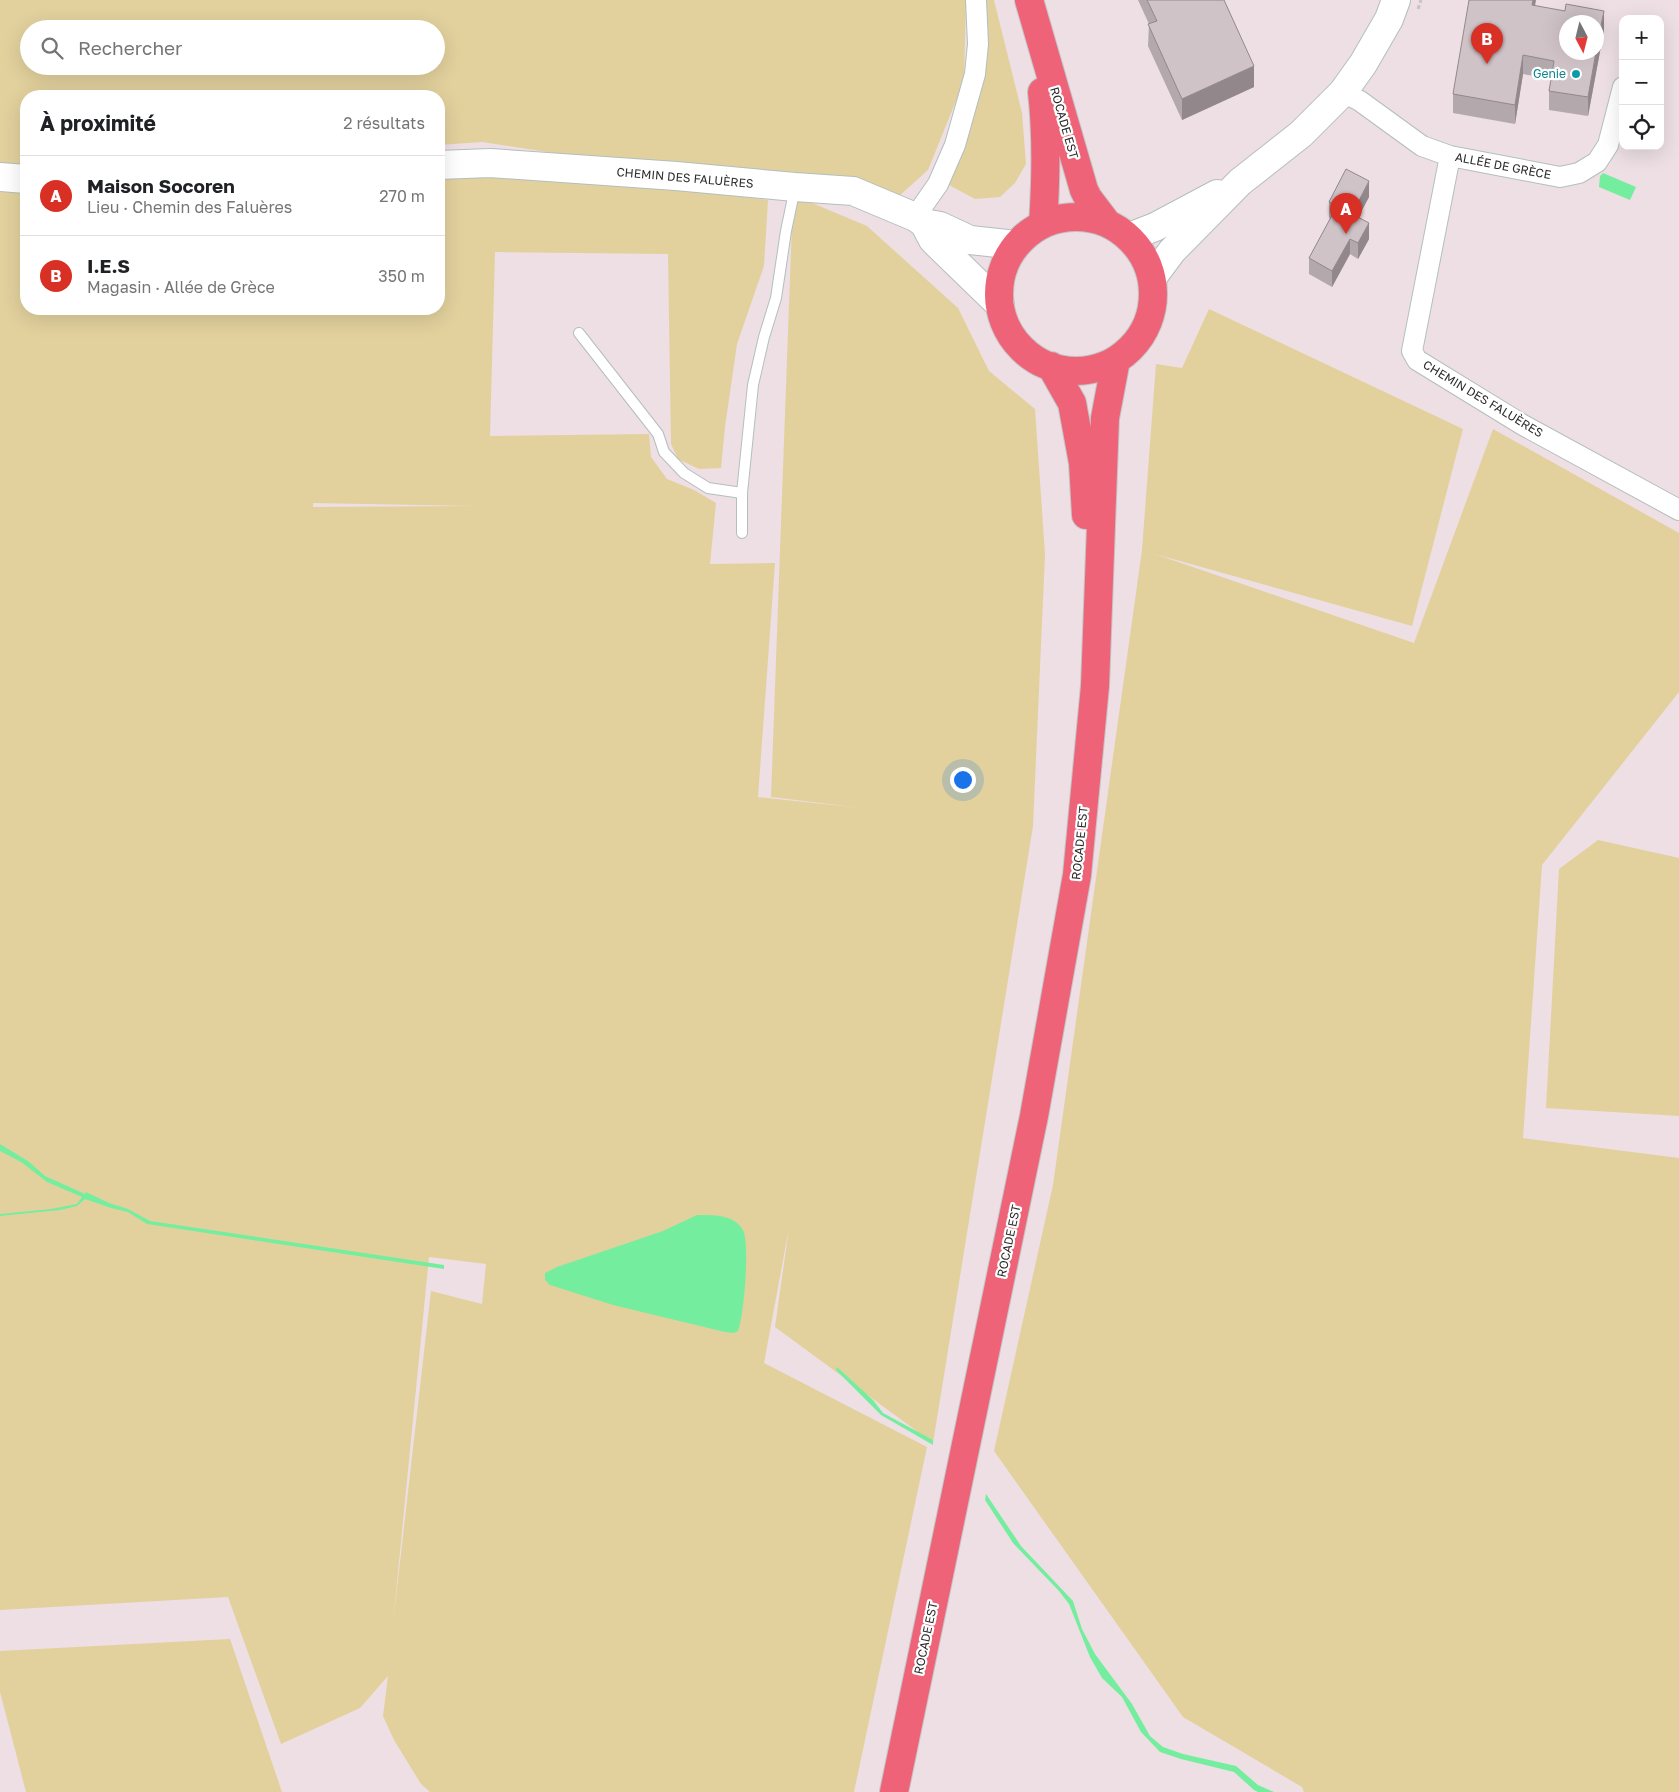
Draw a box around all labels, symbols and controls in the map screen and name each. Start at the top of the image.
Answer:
north arrow [1559,15,1604,60]
map controls [1619,15,1664,150]
button: + [1619,15,1664,60]
search box [20,20,445,75]
pin: B [1471,23,1503,64]
icon: search [38,34,66,62]
text: Rechercher [78,36,183,59]
button: − [1619,60,1664,105]
place label: Genie [1533,66,1566,81]
marker: Genie [1570,68,1582,80]
street label: ROCADE EST [1047,85,1082,161]
button: locate [1619,105,1664,150]
text: À proximité [40,110,156,136]
text: 2 résultats [343,113,425,133]
street label: ALLÉE DE GRÈCE [1454,149,1552,182]
street label: CHEMIN DES FALUÈRES [616,164,754,191]
text: Maison Socoren [87,174,235,197]
text: A [50,186,62,206]
text: 270 m [379,186,425,206]
pin: A [1330,193,1362,234]
text: Lieu · Chemin des Faluères [87,197,292,217]
text: I.E.S [87,254,130,277]
text: B [50,266,62,286]
text: 350 m [378,266,425,286]
text: Magasin · Allée de Grèce [87,277,275,297]
street label: CHEMIN DES FALUÈRES [1421,357,1546,441]
your location [950,767,976,793]
street label: ROCADE EST [1068,805,1091,881]
street label: ROCADE EST [993,1203,1024,1279]
street label: ROCADE EST [910,1600,941,1676]

